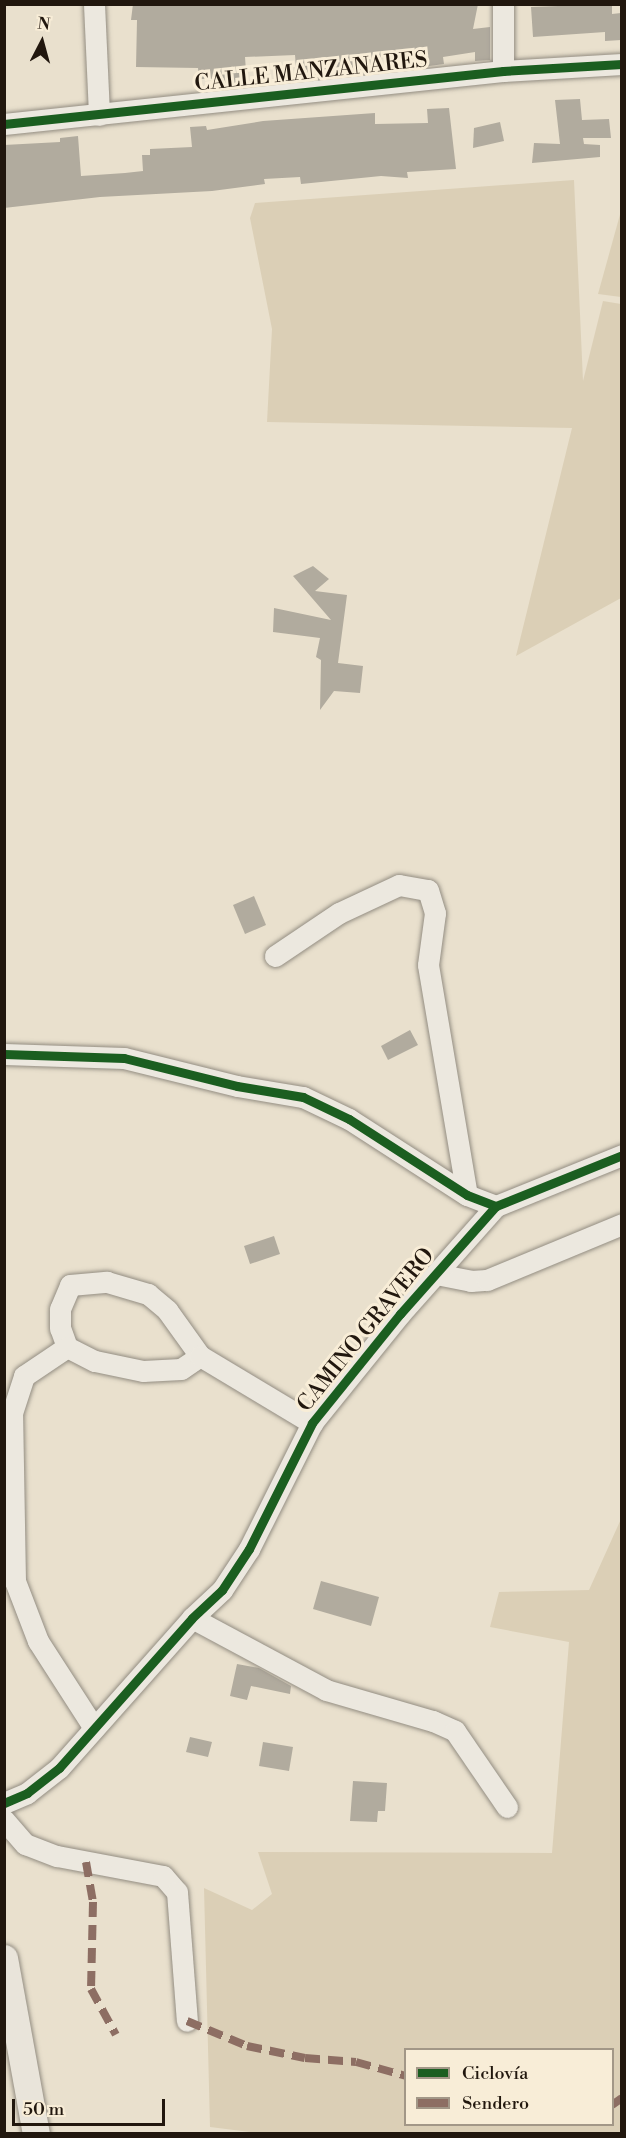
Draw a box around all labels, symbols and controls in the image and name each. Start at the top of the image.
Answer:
north arrow [12,12,72,72]
text: N [37,13,51,35]
street label: CALLE MANZANARES [193,47,429,97]
street label: CAMINO GRAVERO [292,1243,440,1417]
legend [404,2048,614,2126]
text: Ciclovía [462,2062,528,2085]
scale bar [15,2087,168,2125]
text: Sendero [462,2092,529,2115]
text: 50 m [23,2098,64,2121]

